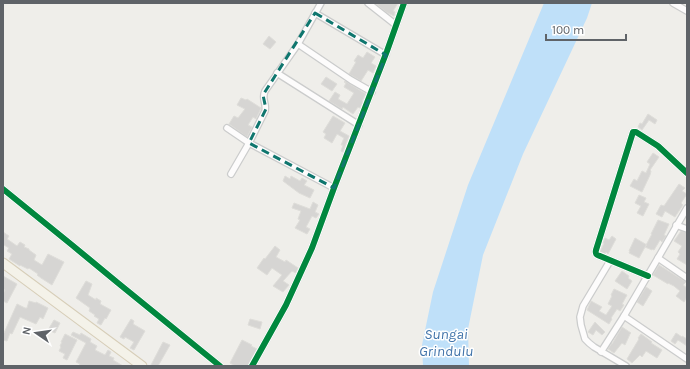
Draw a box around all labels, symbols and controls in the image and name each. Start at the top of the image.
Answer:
scale bar [546,16,626,42]
text: 100 m [552,23,584,37]
north arrow [16,313,56,353]
water label: Sungai Grindulu [419,325,473,360]
text: N [20,326,34,336]

